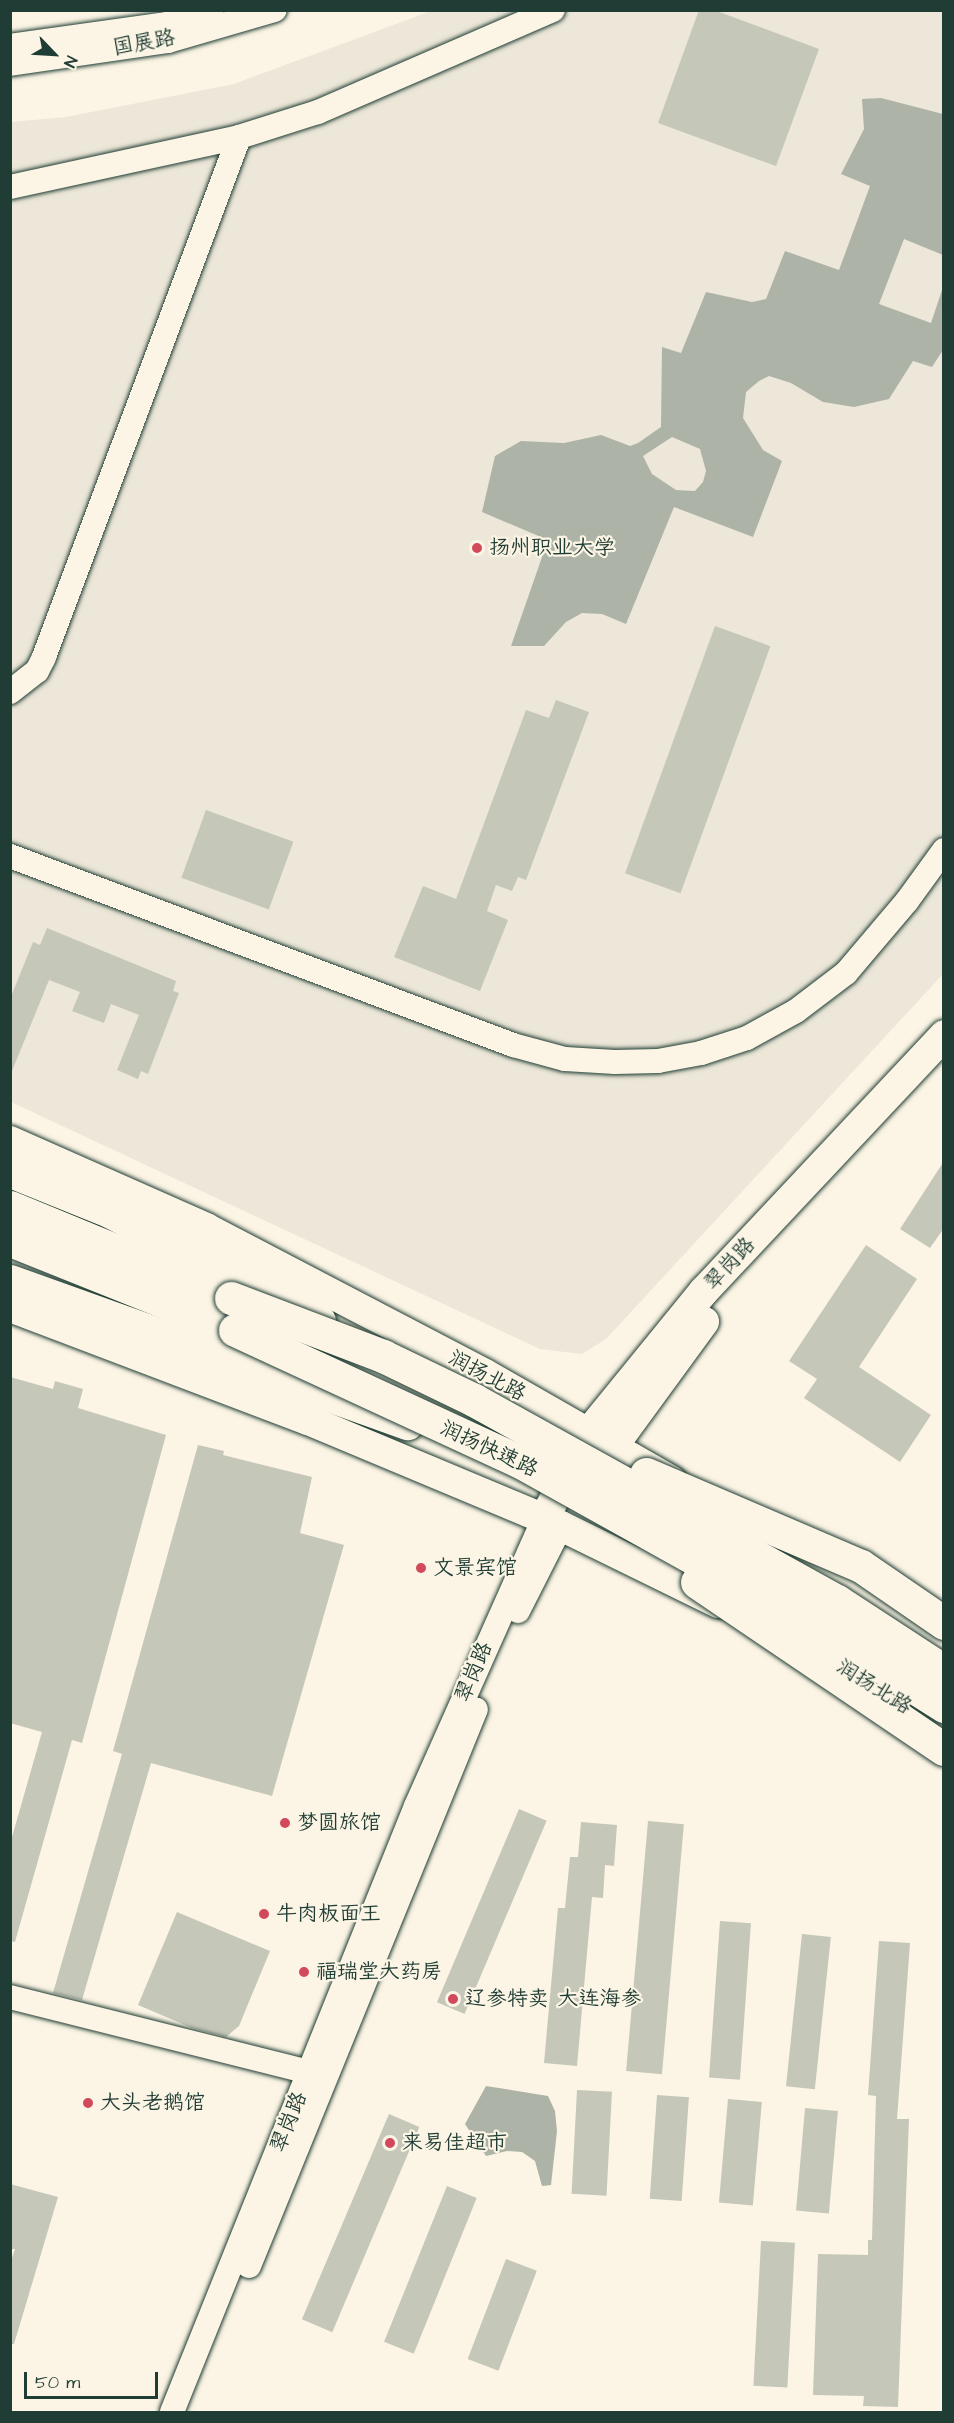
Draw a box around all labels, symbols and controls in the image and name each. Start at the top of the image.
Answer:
north arrow [24,24,84,84]
street label: 国展路 [111,25,177,61]
text: N [58,52,82,71]
place label: 扬州职业大学 [489,535,615,561]
marker: 扬州职业大学 [470,541,484,555]
street label: 翠岗路 [699,1232,761,1296]
street label: 润扬北路 [444,1345,530,1407]
street label: 润扬快速路 [436,1415,542,1483]
place label: 文景宾馆 [433,1555,517,1581]
marker: 文景宾馆 [414,1561,428,1575]
street label: 翠岗路 [450,1638,498,1706]
street label: 润扬北路 [832,1654,916,1720]
place label: 梦圆旅馆 [297,1810,381,1836]
marker: 梦圆旅馆 [278,1816,292,1830]
place label: 牛肉板面王 [276,1901,381,1927]
marker: 牛肉板面王 [257,1907,271,1921]
place label: 福瑞堂大药房 [316,1959,442,1985]
marker: 福瑞堂大药房 [297,1965,311,1979]
place label: 辽参特卖 大连海参 [465,1986,641,2012]
marker: 辽参特卖 大连海参 [446,1992,460,2006]
street label: 翠岗路 [266,2088,312,2156]
place label: 大头老鹅馆 [100,2090,205,2116]
marker: 大头老鹅馆 [81,2096,95,2110]
place label: 来易佳超市 [402,2130,507,2156]
marker: 来易佳超市 [383,2136,397,2150]
scale bar [27,2360,160,2398]
text: 50 m [35,2370,80,2395]

